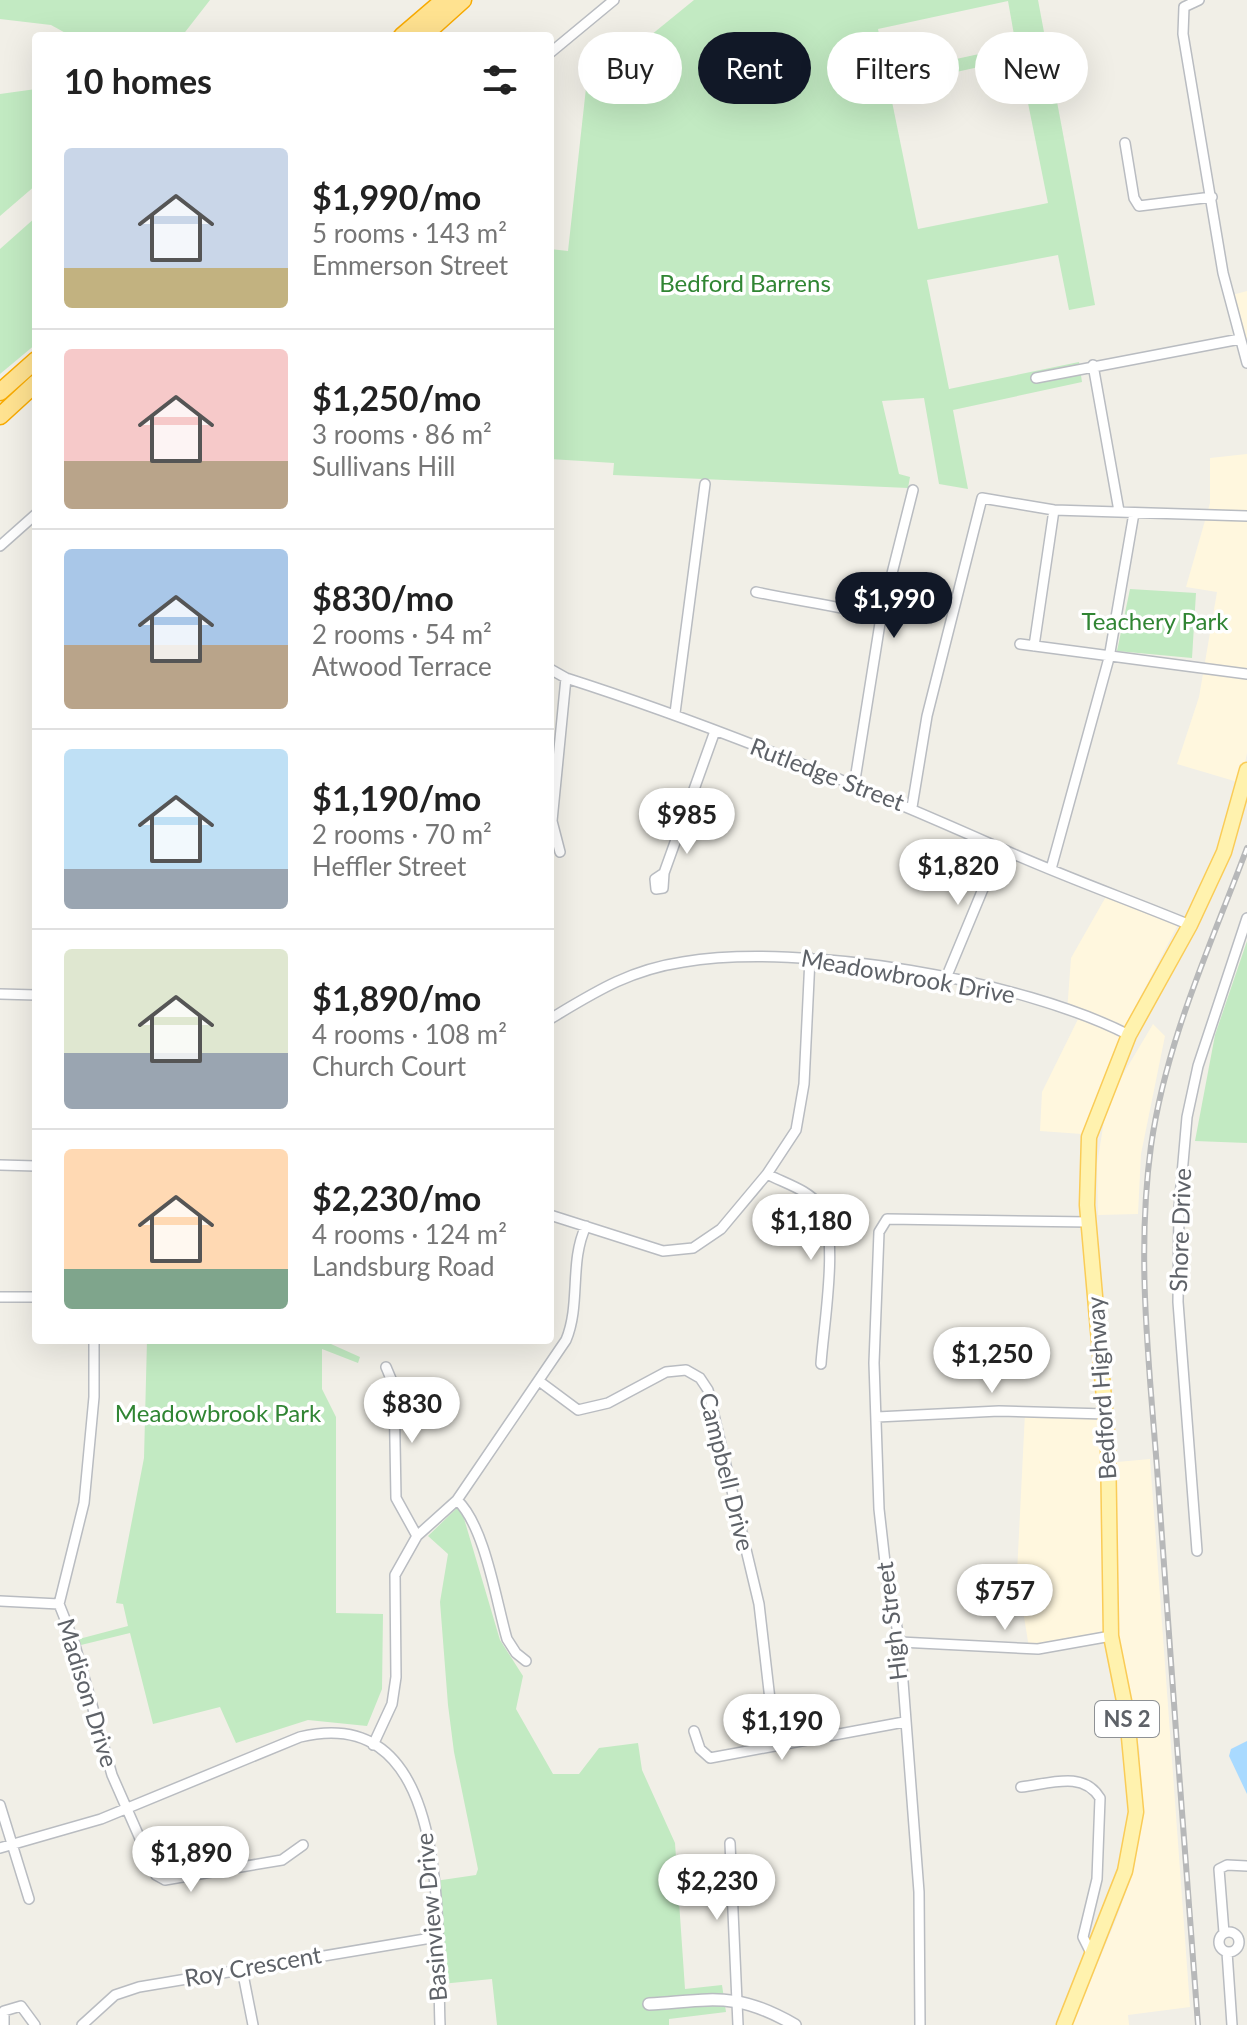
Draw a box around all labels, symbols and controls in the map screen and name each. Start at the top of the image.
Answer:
chip: Buy [578,32,682,104]
chip: Rent [698,32,811,104]
chip: Filters [827,32,959,104]
chip: New [975,32,1088,104]
icon: filters [478,58,522,102]
text: 10 homes [64,60,212,101]
text: $1,990/mo [312,176,481,217]
icon: home [128,180,224,276]
text: 5 rooms · 143 m² [312,217,507,249]
text: Emmerson Street [312,249,508,281]
park label: Bedford Barrens [659,268,831,297]
text: $1,250/mo [312,377,481,418]
icon: home [128,381,224,477]
text: 3 rooms · 86 m² [312,418,492,450]
text: Sullivans Hill [312,450,456,482]
pin: $1,990 [829,572,959,640]
text: $830/mo [312,577,454,618]
icon: home [128,581,224,677]
text: $1,990 [853,582,935,614]
park label: Teachery Park [1082,606,1229,635]
text: 2 rooms · 54 m² [312,618,492,650]
text: Atwood Terrace [312,650,492,682]
street label: Rutledge Street [746,731,909,816]
text: $1,190/mo [312,777,481,818]
icon: home [128,781,224,877]
pin: $985 [640,788,734,856]
text: $985 [657,798,717,830]
text: 2 rooms · 70 m² [312,818,492,850]
pin: $1,820 [893,839,1023,907]
text: $1,820 [917,849,999,881]
text: Heffler Street [312,850,466,882]
street label: Meadowbrook Drive [799,942,1017,1009]
text: $1,890/mo [312,977,481,1018]
icon: home [128,981,224,1077]
text: 4 rooms · 108 m² [312,1018,507,1050]
text: Church Court [312,1050,466,1082]
street label: Shore Drive [1163,1167,1196,1292]
text: $2,230/mo [312,1177,481,1218]
icon: home [128,1181,224,1277]
pin: $1,180 [746,1194,876,1262]
text: $1,180 [770,1204,852,1236]
text: 4 rooms · 124 m² [312,1218,507,1250]
text: Landsburg Road [312,1250,495,1282]
street label: Bedford Highway [1080,1295,1121,1481]
pin: $1,250 [927,1327,1057,1395]
text: $1,250 [951,1337,1033,1369]
pin: $830 [365,1377,459,1445]
text: $830 [382,1387,442,1419]
street label: Campbell Drive [694,1390,761,1554]
park label: Meadowbrook Park [115,1398,322,1427]
street label: High Street [869,1560,912,1682]
pin: $757 [958,1564,1052,1632]
text: $757 [975,1574,1035,1606]
street label: Madison Drive [52,1615,125,1770]
pin: $1,190 [717,1694,847,1762]
road number: NS 2 [1095,1701,1159,1737]
text: $1,190 [741,1704,823,1736]
pin: $1,890 [126,1826,256,1894]
street label: Basinview Drive [409,1832,452,2003]
text: $1,890 [150,1836,232,1868]
pin: $2,230 [652,1854,782,1922]
text: $2,230 [676,1864,758,1896]
street label: Roy Crescent [182,1939,324,1992]

